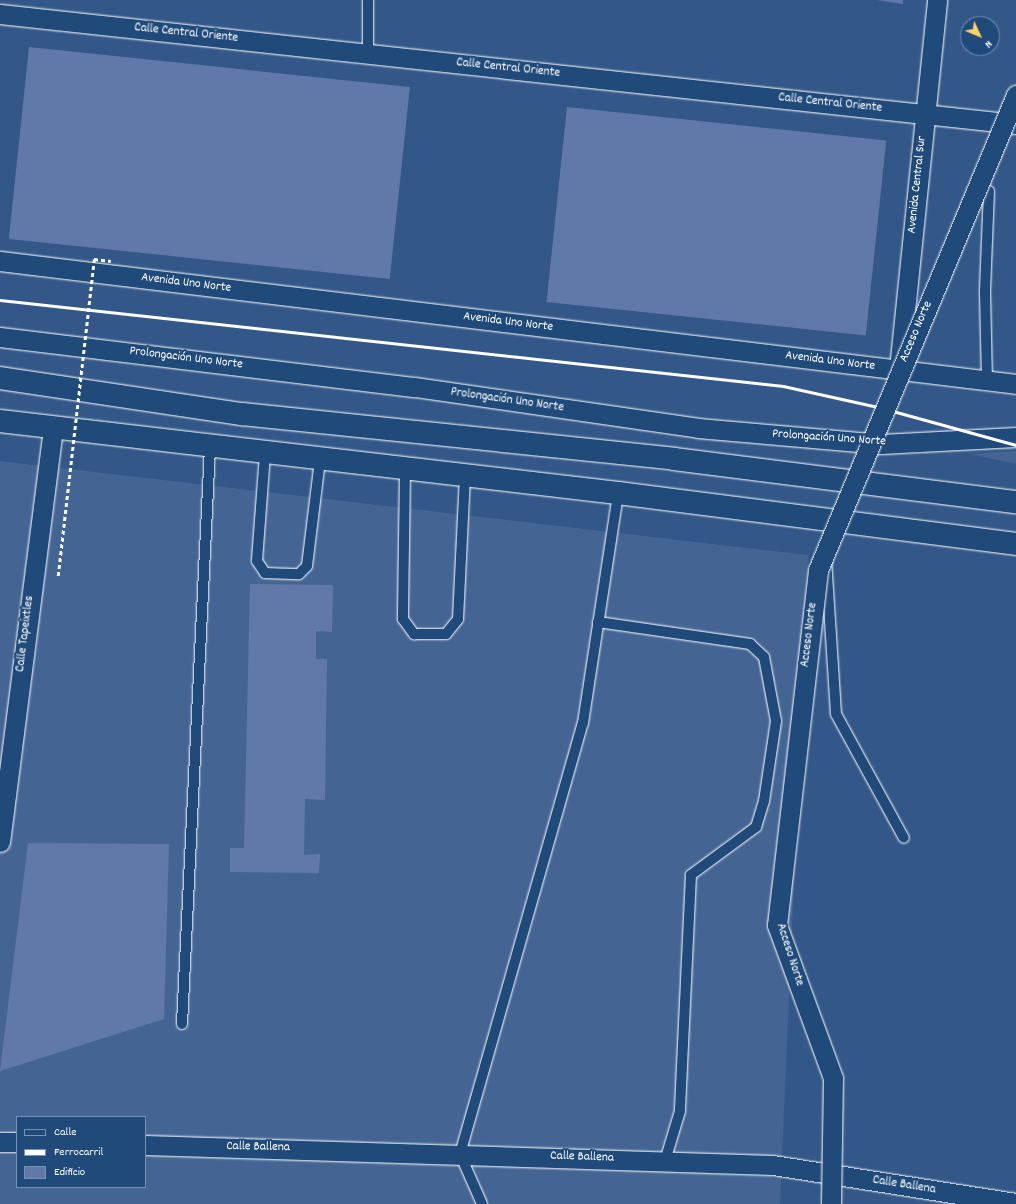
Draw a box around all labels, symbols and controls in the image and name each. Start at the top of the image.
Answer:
north arrow [960,16,1000,56]
street label: Calle Central Oriente [133,21,239,47]
text: N [980,36,996,51]
street label: Calle Central Oriente [455,56,561,82]
street label: Calle Central Oriente [777,91,883,117]
street label: Avenida Central Sur [905,136,931,234]
street label: Avenida Uno Norte [140,271,232,297]
street label: Acceso Norte [897,299,937,365]
street label: Avenida Uno Norte [462,310,554,336]
street label: Prolongación Uno Norte [128,344,244,374]
street label: Avenida Uno Norte [784,349,876,375]
street label: Prolongación Uno Norte [449,385,565,417]
street label: Prolongación Uno Norte [772,427,886,451]
street label: Calle Tapeixtles [14,595,38,673]
street label: Acceso Norte [798,602,822,668]
street label: Acceso Norte [772,922,806,988]
legend [16,1116,146,1188]
text: Calle [54,1124,77,1141]
street label: Calle Ballena [226,1140,290,1156]
text: Ferrocarril [54,1144,103,1161]
street label: Calle Ballena [550,1149,614,1167]
text: Edificio [54,1164,85,1181]
street label: Calle Ballena [871,1173,937,1199]

